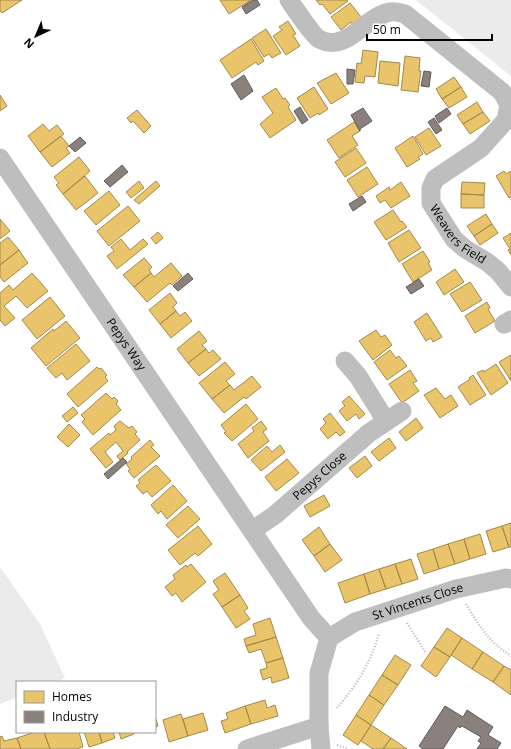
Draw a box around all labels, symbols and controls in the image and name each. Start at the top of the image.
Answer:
north arrow [16,16,56,56]
scale bar [367,16,492,42]
text: 50 m [373,21,401,38]
text: N [20,35,37,52]
street label: Weavers Field [426,201,490,268]
street label: Pepys Way [103,315,151,375]
street label: Pepys Close [289,447,350,504]
street label: St Vincents Close [370,579,465,624]
legend [16,681,156,733]
text: Homes [52,688,92,705]
text: Industry [52,708,99,725]

